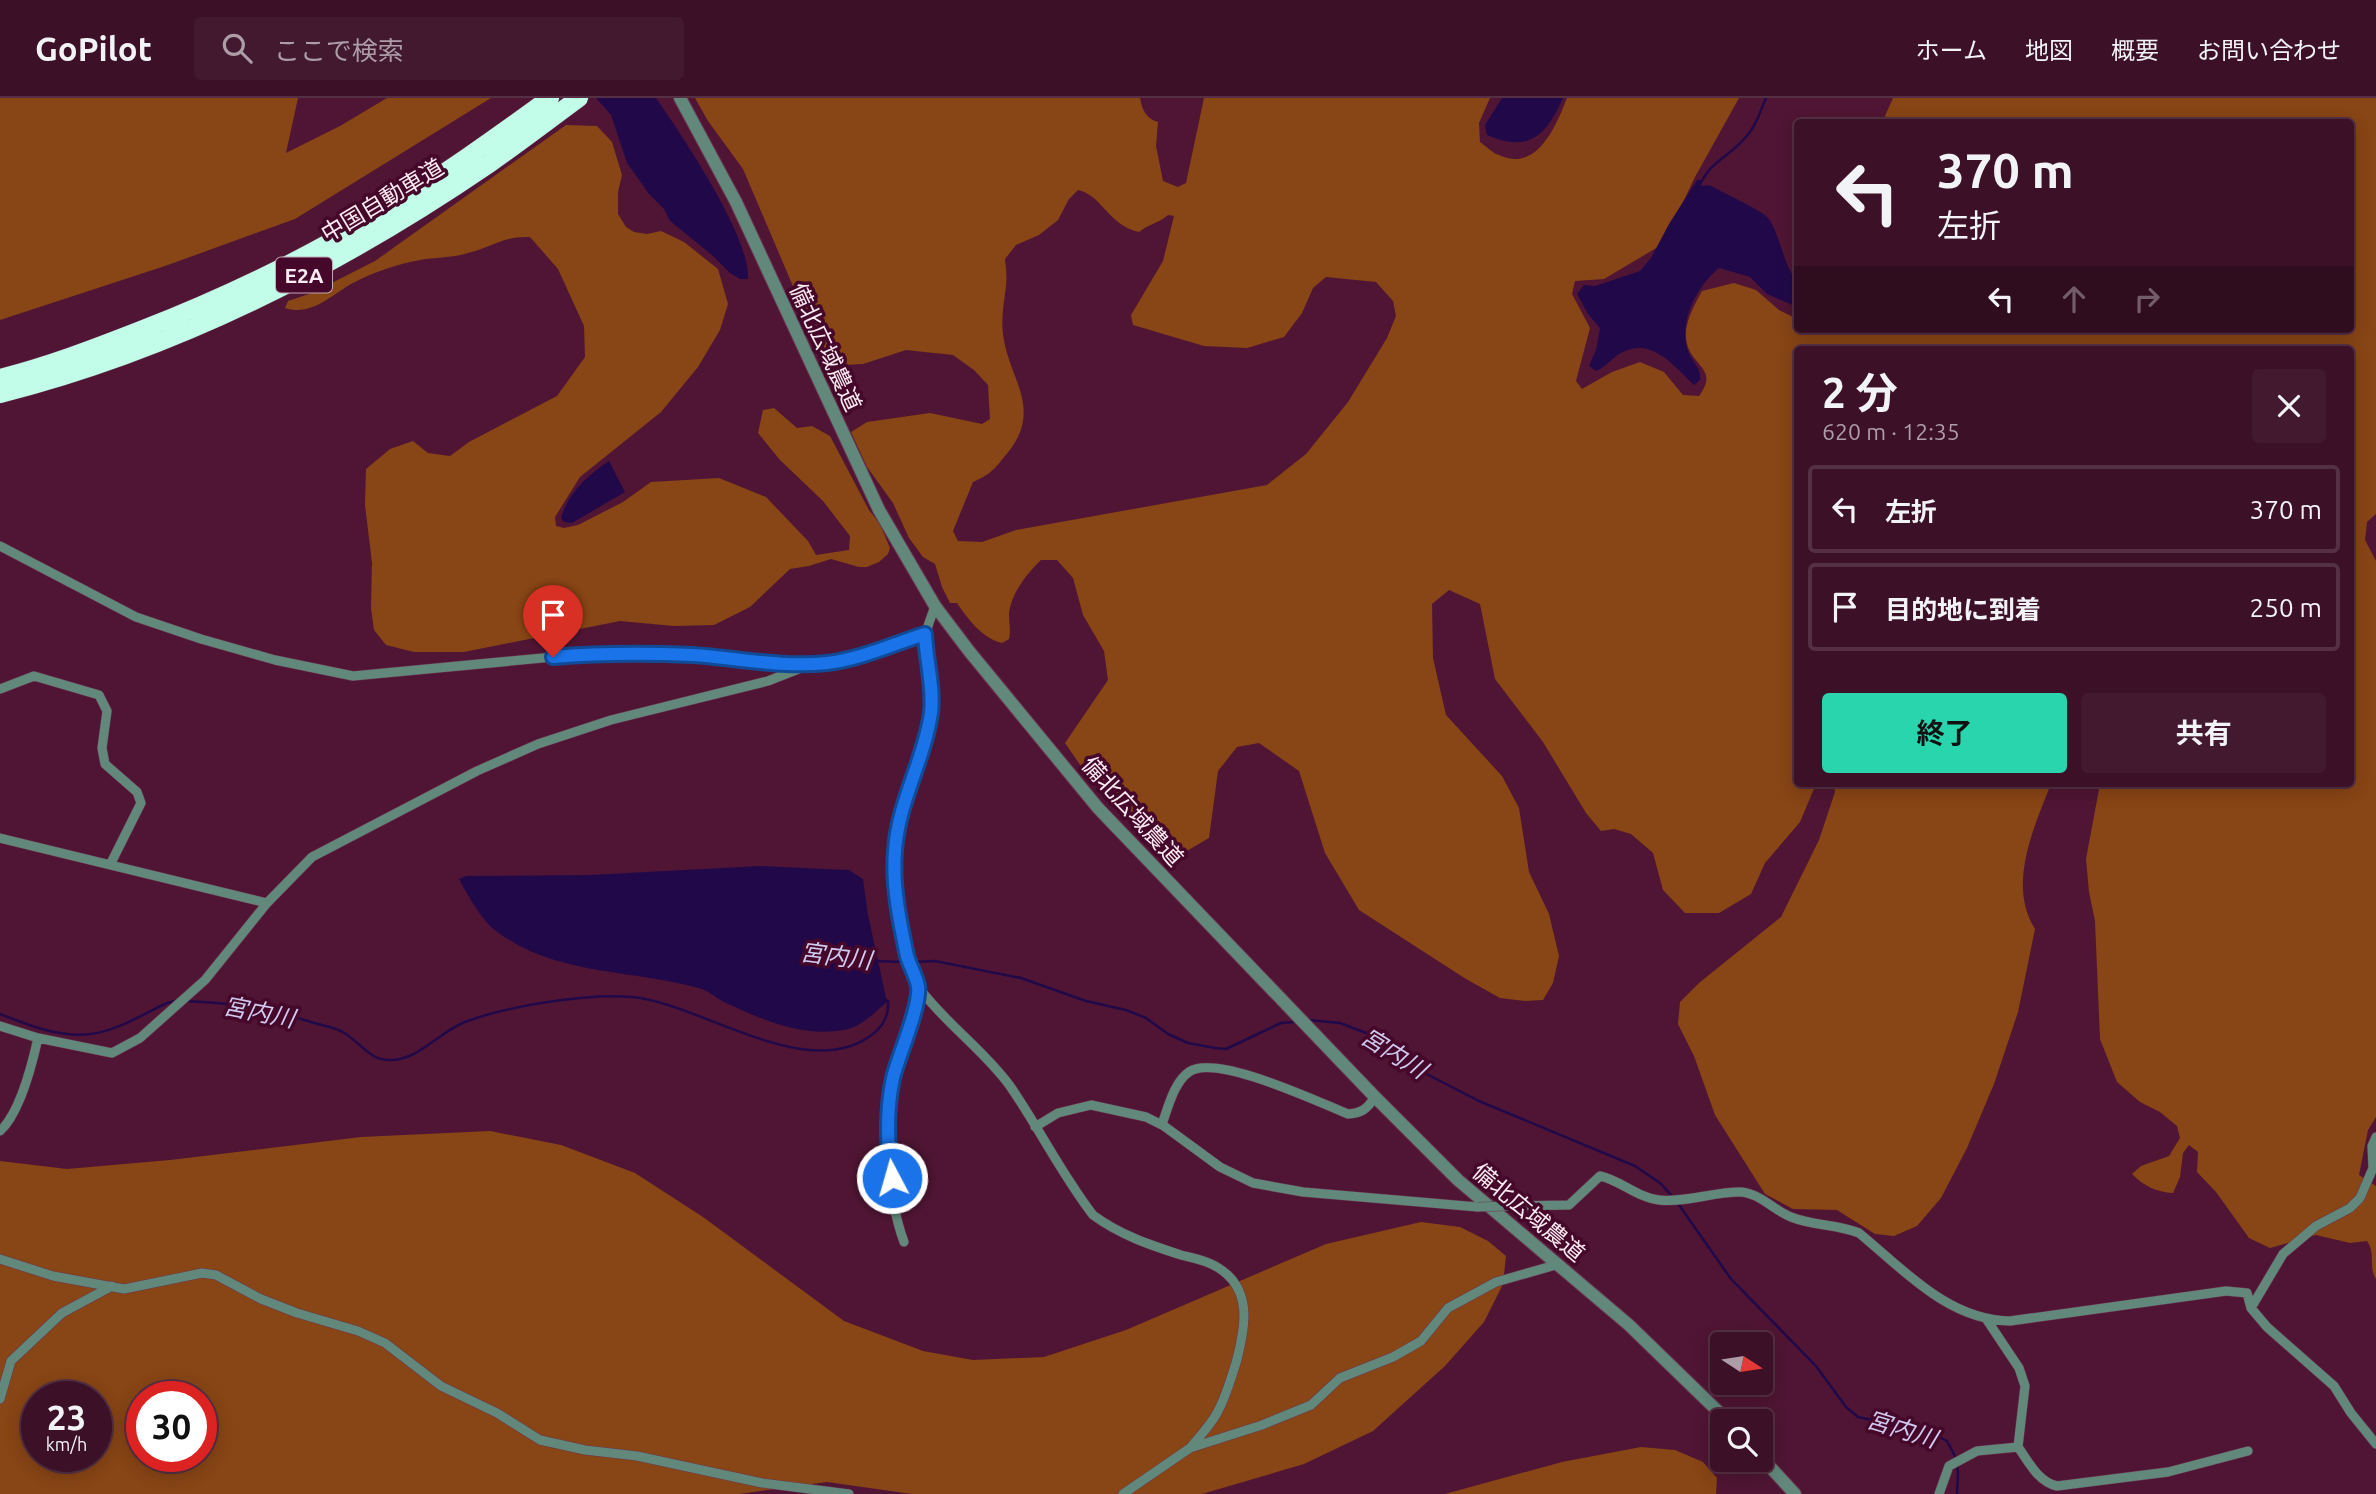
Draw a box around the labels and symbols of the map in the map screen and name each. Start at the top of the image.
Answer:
street label: 中国自動車道 [316,154,448,246]
road number: E2A [276,258,332,292]
street label: 備北広域農道 [786,279,866,415]
pin [523,585,583,657]
street label: 備北広域農道 [1078,751,1188,871]
water label: 宮内川 [799,938,876,974]
water label: 宮内川 [221,992,300,1033]
water label: 宮内川 [1356,1022,1434,1085]
position arrow [855,1141,929,1215]
street label: 備北広域農道 [1468,1158,1590,1266]
north arrow [1710,1332,1773,1395]
speed limit sign: 30 [126,1381,217,1472]
water label: 宮内川 [1864,1406,1943,1453]

